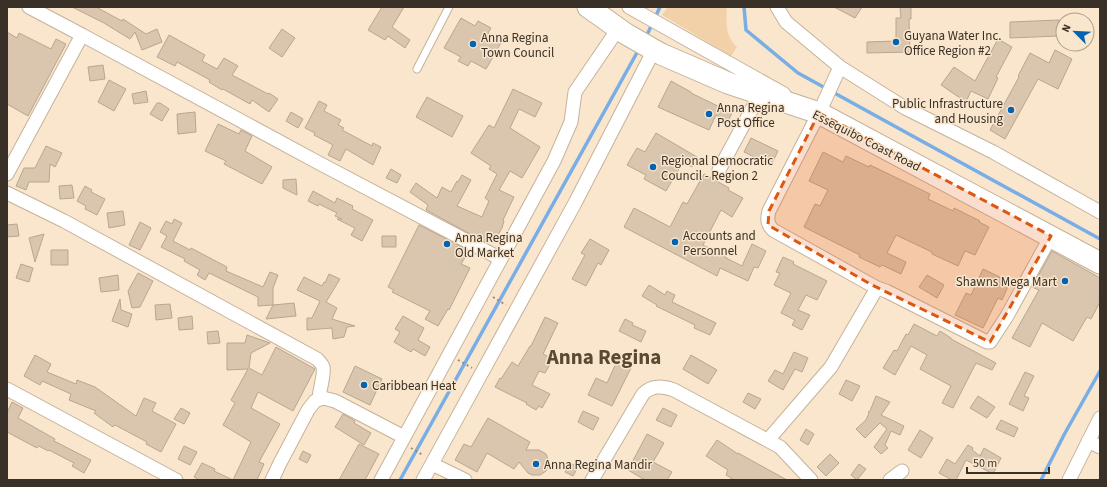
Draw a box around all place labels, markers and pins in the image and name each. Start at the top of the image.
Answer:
place label: Guyana Water Inc. Office Region #2 [904,27,1002,60]
place label: Anna Regina Town Council [481,29,554,62]
marker: Guyana Water Inc. Office Region #2 [891,37,901,47]
marker: Anna Regina Town Council [468,39,478,49]
place label: Public Infrastructure and Housing [892,95,1003,128]
place label: Anna Regina Post Office [717,99,784,132]
marker: Public Infrastructure and Housing [1006,105,1016,115]
marker: Anna Regina Post Office [704,109,714,119]
place label: Regional Democratic Council - Region 2 [661,152,773,185]
marker: Regional Democratic Council - Region 2 [648,162,658,172]
place label: Accounts and Personnel [683,227,756,260]
place label: Anna Regina Old Market [455,229,522,262]
marker: Accounts and Personnel [670,237,680,247]
marker: Anna Regina Old Market [442,239,452,249]
place label: Shawns Mega Mart [956,273,1058,291]
marker: Shawns Mega Mart [1060,276,1070,286]
place label: Caribbean Heat [372,377,457,395]
marker: Caribbean Heat [359,380,369,390]
place label: Anna Regina Mandir [544,456,653,474]
marker: Anna Regina Mandir [531,459,541,469]

